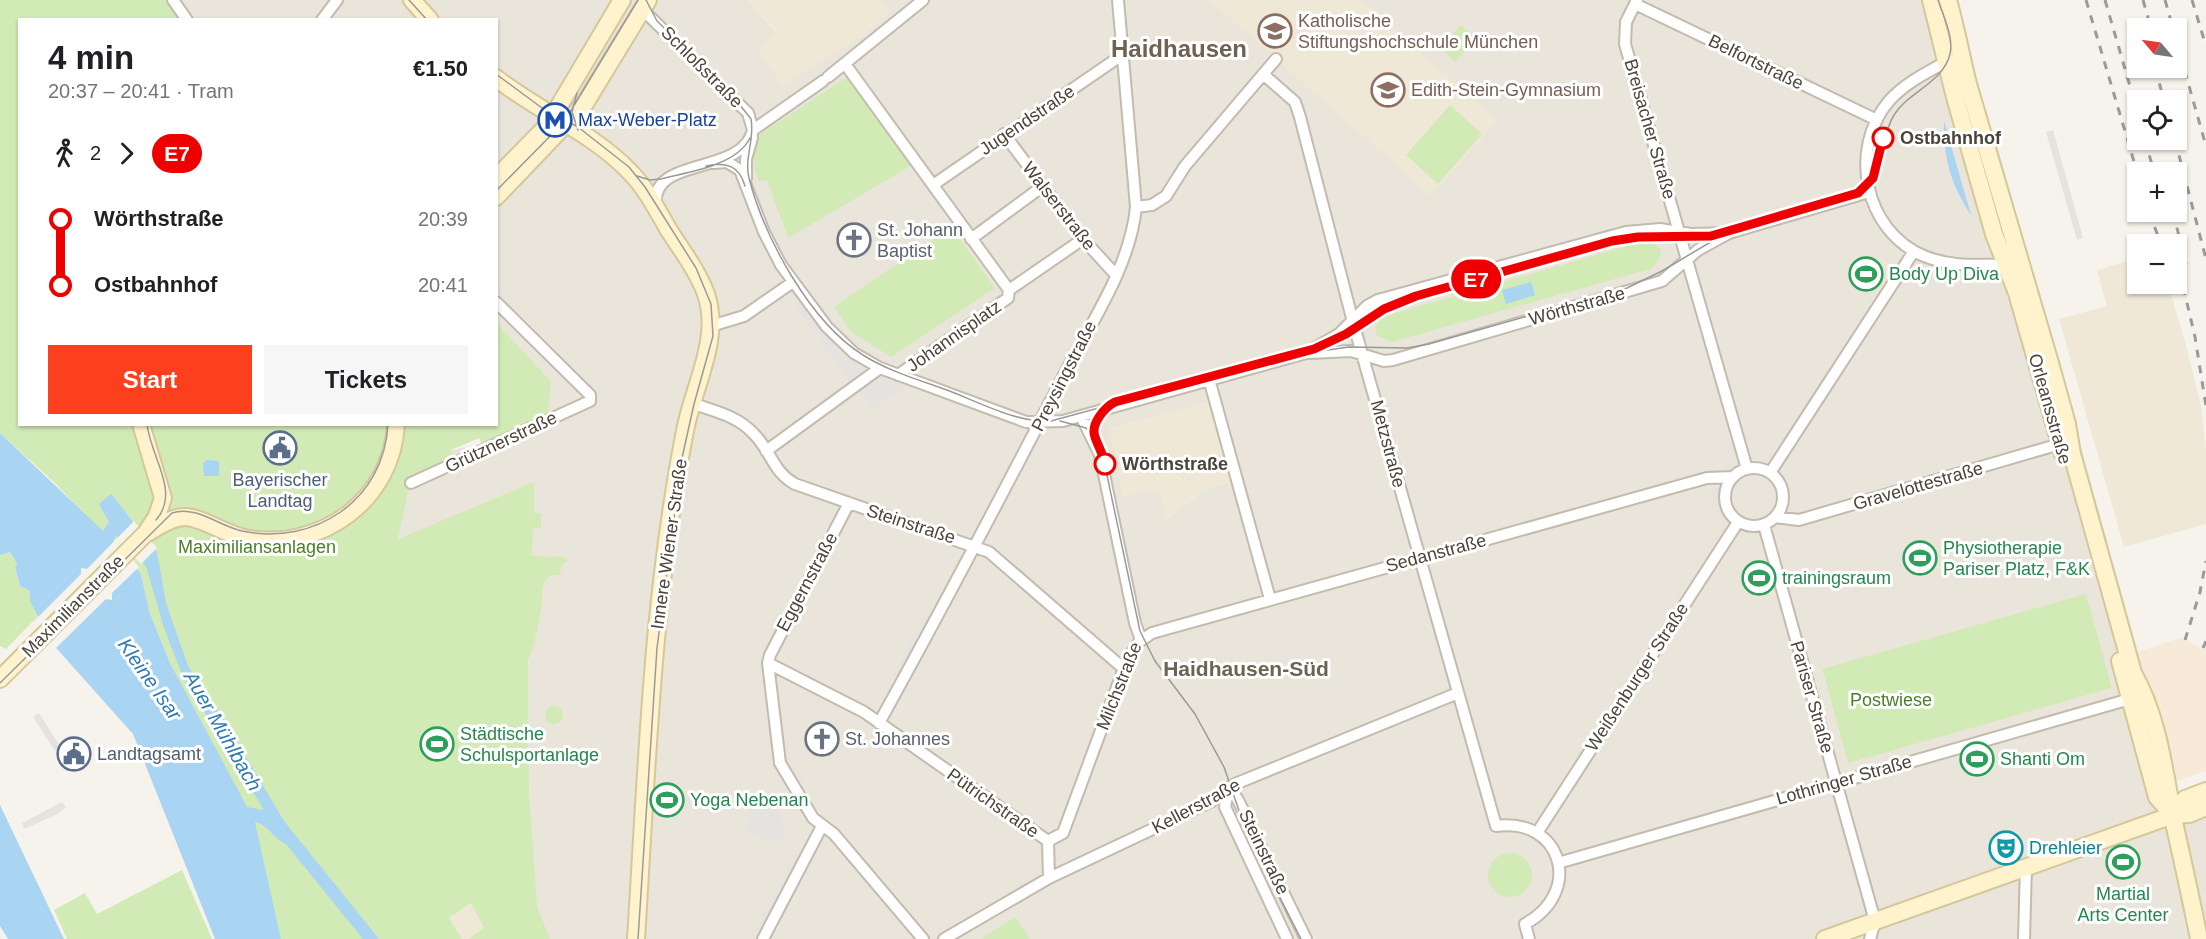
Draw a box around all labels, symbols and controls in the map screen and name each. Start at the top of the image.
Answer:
place label: Katholische Stiftungshochschule München [1298,11,1538,52]
school or university icon: Katholische Stiftungshochschule München [1257,13,1293,49]
north arrow [2127,18,2187,78]
map controls [2127,18,2187,294]
street label: Schloßstraße [657,22,747,112]
street label: Belfortstraße [1705,30,1807,94]
district label: Haidhausen [1111,35,1247,62]
text: 4 min [48,39,134,76]
text: €1.50 [413,56,468,81]
street label: Breisacher Straße [1620,57,1680,201]
school or university icon: Edith-Stein-Gymnasium [1370,72,1406,108]
text: 20:37 – 20:41 · Tram [48,80,234,102]
place label: Edith-Stein-Gymnasium [1411,80,1601,100]
street label: Jugendstraße [976,81,1078,159]
button: locate [2127,90,2187,150]
metro station icon: Max-Weber-Platz [537,102,573,138]
place label: Max-Weber-Platz [578,110,717,130]
marker: Ostbahnhof [1872,127,1894,149]
place label: Ostbahnhof [1900,128,2002,148]
icon: walk [48,137,81,170]
icon: forward [110,137,143,170]
text: 2 [90,142,101,164]
text: E7 [164,142,190,165]
street label: Walserstraße [1018,158,1100,254]
button: + [2127,162,2187,222]
text: Wörthstraße [94,206,224,231]
text: 20:39 [418,208,468,230]
place label: St. Johann Baptist [877,220,963,261]
church icon: St. Johann Baptist [836,222,872,258]
button: − [2127,234,2187,294]
sports icon: Body Up Diva [1848,256,1884,292]
line badge: E7 [1449,260,1503,298]
place label: Body Up Diva [1889,264,2000,284]
text: E7 [1463,268,1489,291]
text: Ostbahnhof [94,272,217,297]
text: 20:41 [418,274,468,296]
street label: Wörthstraße [1527,283,1627,329]
street label: Johannisplatz [903,296,1005,376]
street label: Preysingstraße [1028,318,1100,434]
button: Start [48,345,252,414]
button: Tickets [264,345,468,414]
street label: Orleansstraße [2025,351,2075,467]
street label: Metzstraße [1367,398,1409,490]
street label: Grütznerstraße [442,407,560,477]
public building icon: Bayerischer Landtag [262,430,298,466]
marker: Wörthstraße [1094,453,1116,475]
place label: Wörthstraße [1122,454,1228,474]
street label: Innere Wiener Straße [647,457,691,631]
street label: Gravelottestraße [1851,458,1985,514]
place label: Bayerischer Landtag [232,470,328,511]
street label: Steinstraße [864,500,958,548]
street label: Eggernstraße [773,529,841,635]
street label: Sedanstraße [1384,530,1488,576]
park label: Maximiliansanlagen [178,537,336,557]
place label: Physiotherapie Pariser Platz, F&K [1943,538,2090,579]
sports icon: Physiotherapie Pariser Platz, F&K [1902,540,1938,576]
street label: Maximilianstraße [18,551,128,661]
sports icon: trainingsraum [1741,560,1777,596]
place label: trainingsraum [1782,568,1891,588]
street label: Weißenburger Straße [1582,599,1692,755]
water label: Kleine Isar [114,634,187,725]
street label: Pariser Straße [1786,638,1838,756]
street label: Milchstraße [1092,639,1146,733]
district label: Haidhausen-Süd [1163,657,1329,680]
water label: Auer Mühlbach [179,666,266,795]
park label: Postwiese [1850,690,1932,710]
church icon: St. Johannes [804,721,840,757]
place label: Städtische Schulsportanlage [460,724,599,765]
sports icon: Städtische Schulsportanlage [419,726,455,762]
place label: St. Johannes [845,729,950,749]
public building icon: Landtagsamt [56,736,92,772]
sports icon: Shanti Om [1959,741,1995,777]
place label: Landtagsamt [97,744,201,764]
place label: Shanti Om [2000,749,2085,769]
street label: Lothringer Straße [1774,751,1914,809]
street label: Pütrichstraße [943,764,1043,842]
street label: Kellerstraße [1148,774,1244,838]
sports icon: Yoga Nebenan [649,782,685,818]
place label: Yoga Nebenan [690,790,808,810]
street label: Steinstraße [1235,806,1293,898]
theatre icon: Drehleier [1988,830,2024,866]
place label: Drehleier [2029,838,2102,858]
sports icon: Martial Arts Center [2105,844,2141,880]
place label: Martial Arts Center [2077,884,2169,925]

